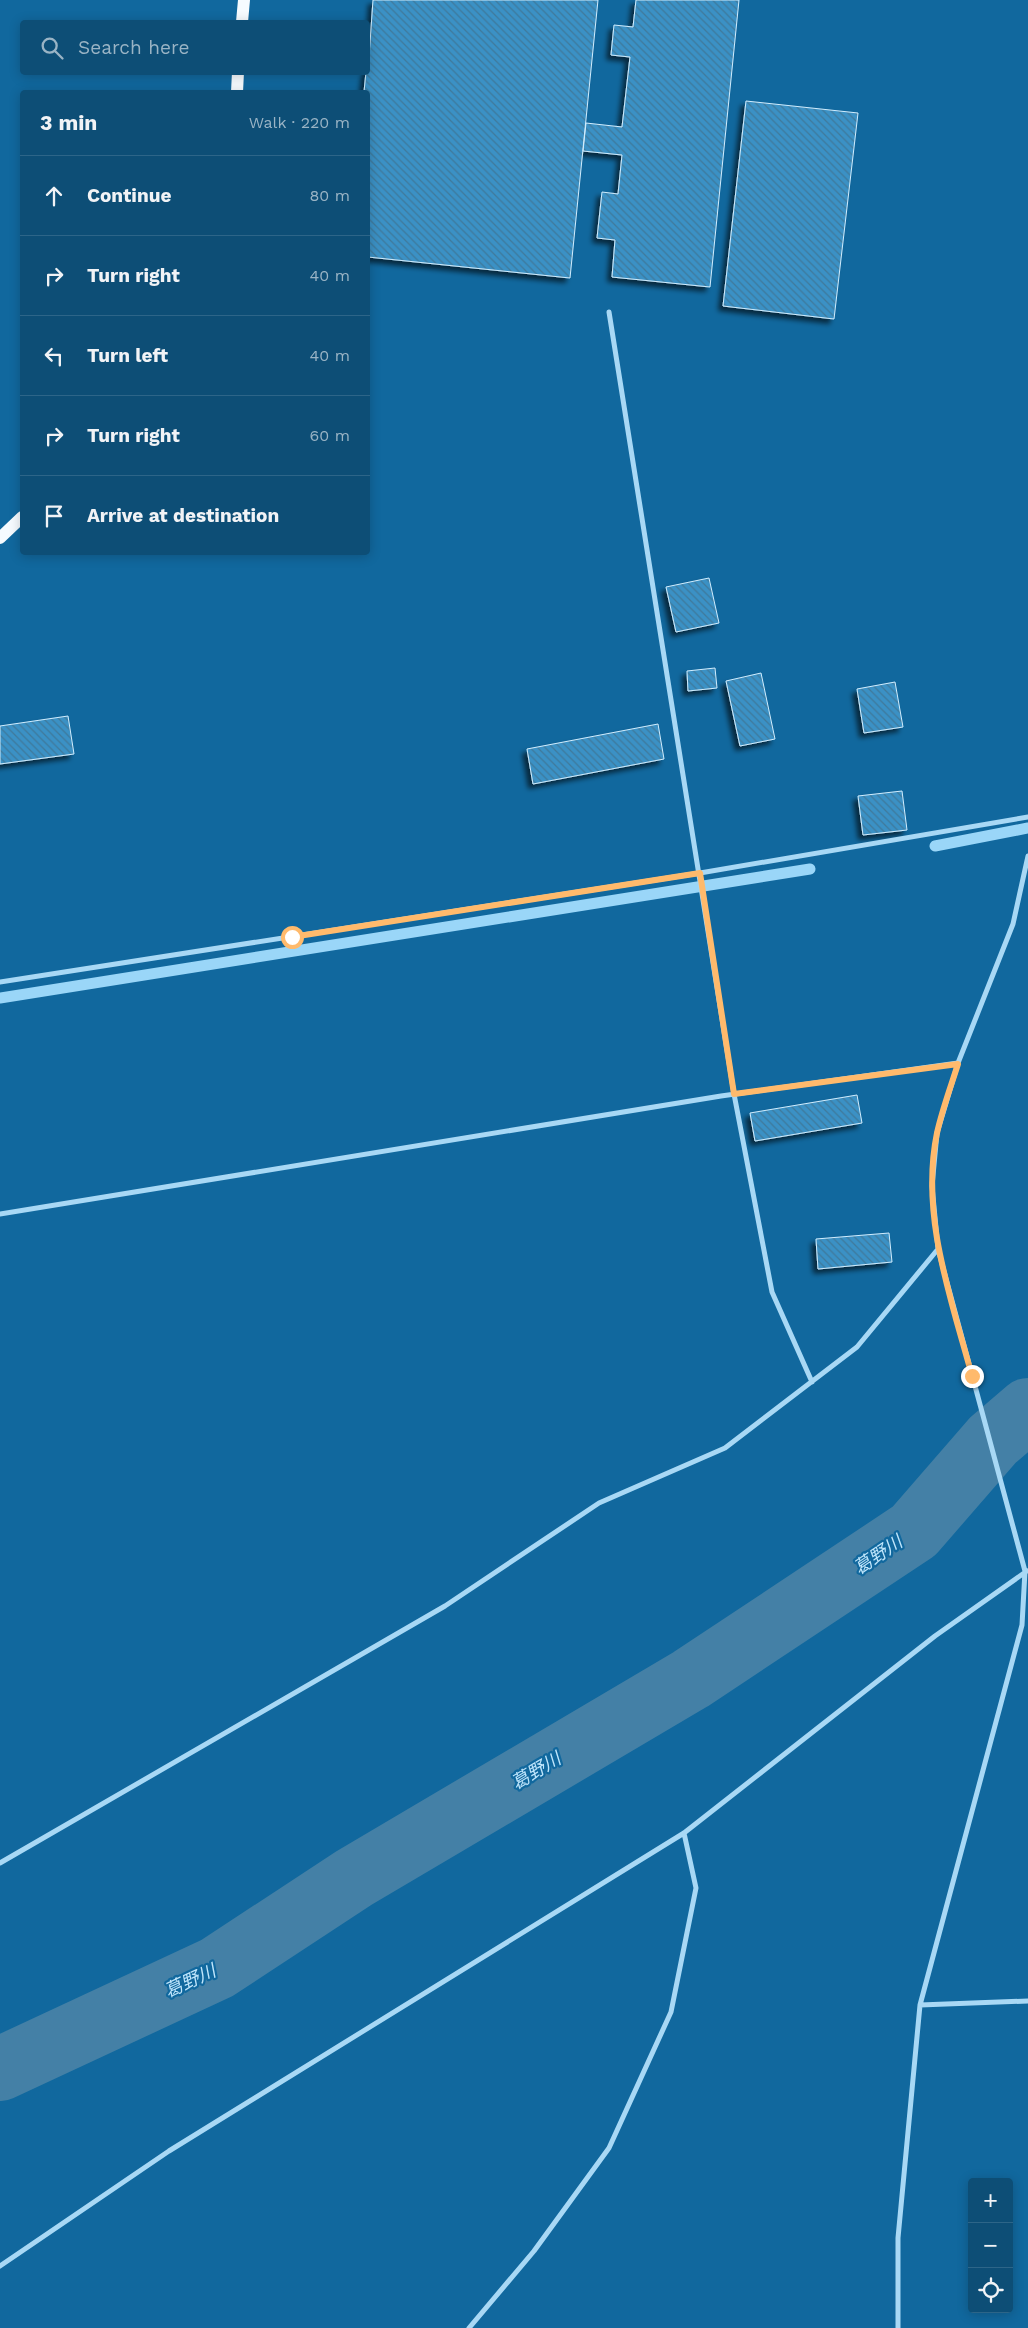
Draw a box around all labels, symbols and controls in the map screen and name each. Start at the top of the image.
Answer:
search box [20,20,370,75]
icon: search [38,34,66,62]
text: Search here [78,36,189,59]
text: 3 min [40,110,97,135]
text: Walk · 220 m [249,113,350,132]
icon: ahead [40,182,68,210]
text: Continue [87,184,171,207]
text: 80 m [309,186,350,205]
icon: right [40,262,68,290]
text: Turn right [87,264,180,287]
text: 40 m [310,266,350,285]
icon: left [40,342,68,370]
text: Turn left [87,344,168,367]
text: 40 m [310,346,350,365]
icon: right [40,422,68,450]
text: Turn right [87,424,180,447]
text: 60 m [310,426,350,445]
icon: arrive [40,502,68,530]
text: Arrive at destination [87,504,279,527]
route start [281,926,304,949]
route end [961,1365,984,1388]
water label: 葛野川 [849,1530,908,1578]
water label: 葛野川 [507,1747,566,1793]
water label: 葛野川 [161,1959,221,2001]
map controls [968,2178,1013,2313]
button: + [968,2178,1013,2223]
button: − [968,2223,1013,2268]
button: locate [968,2268,1013,2313]

